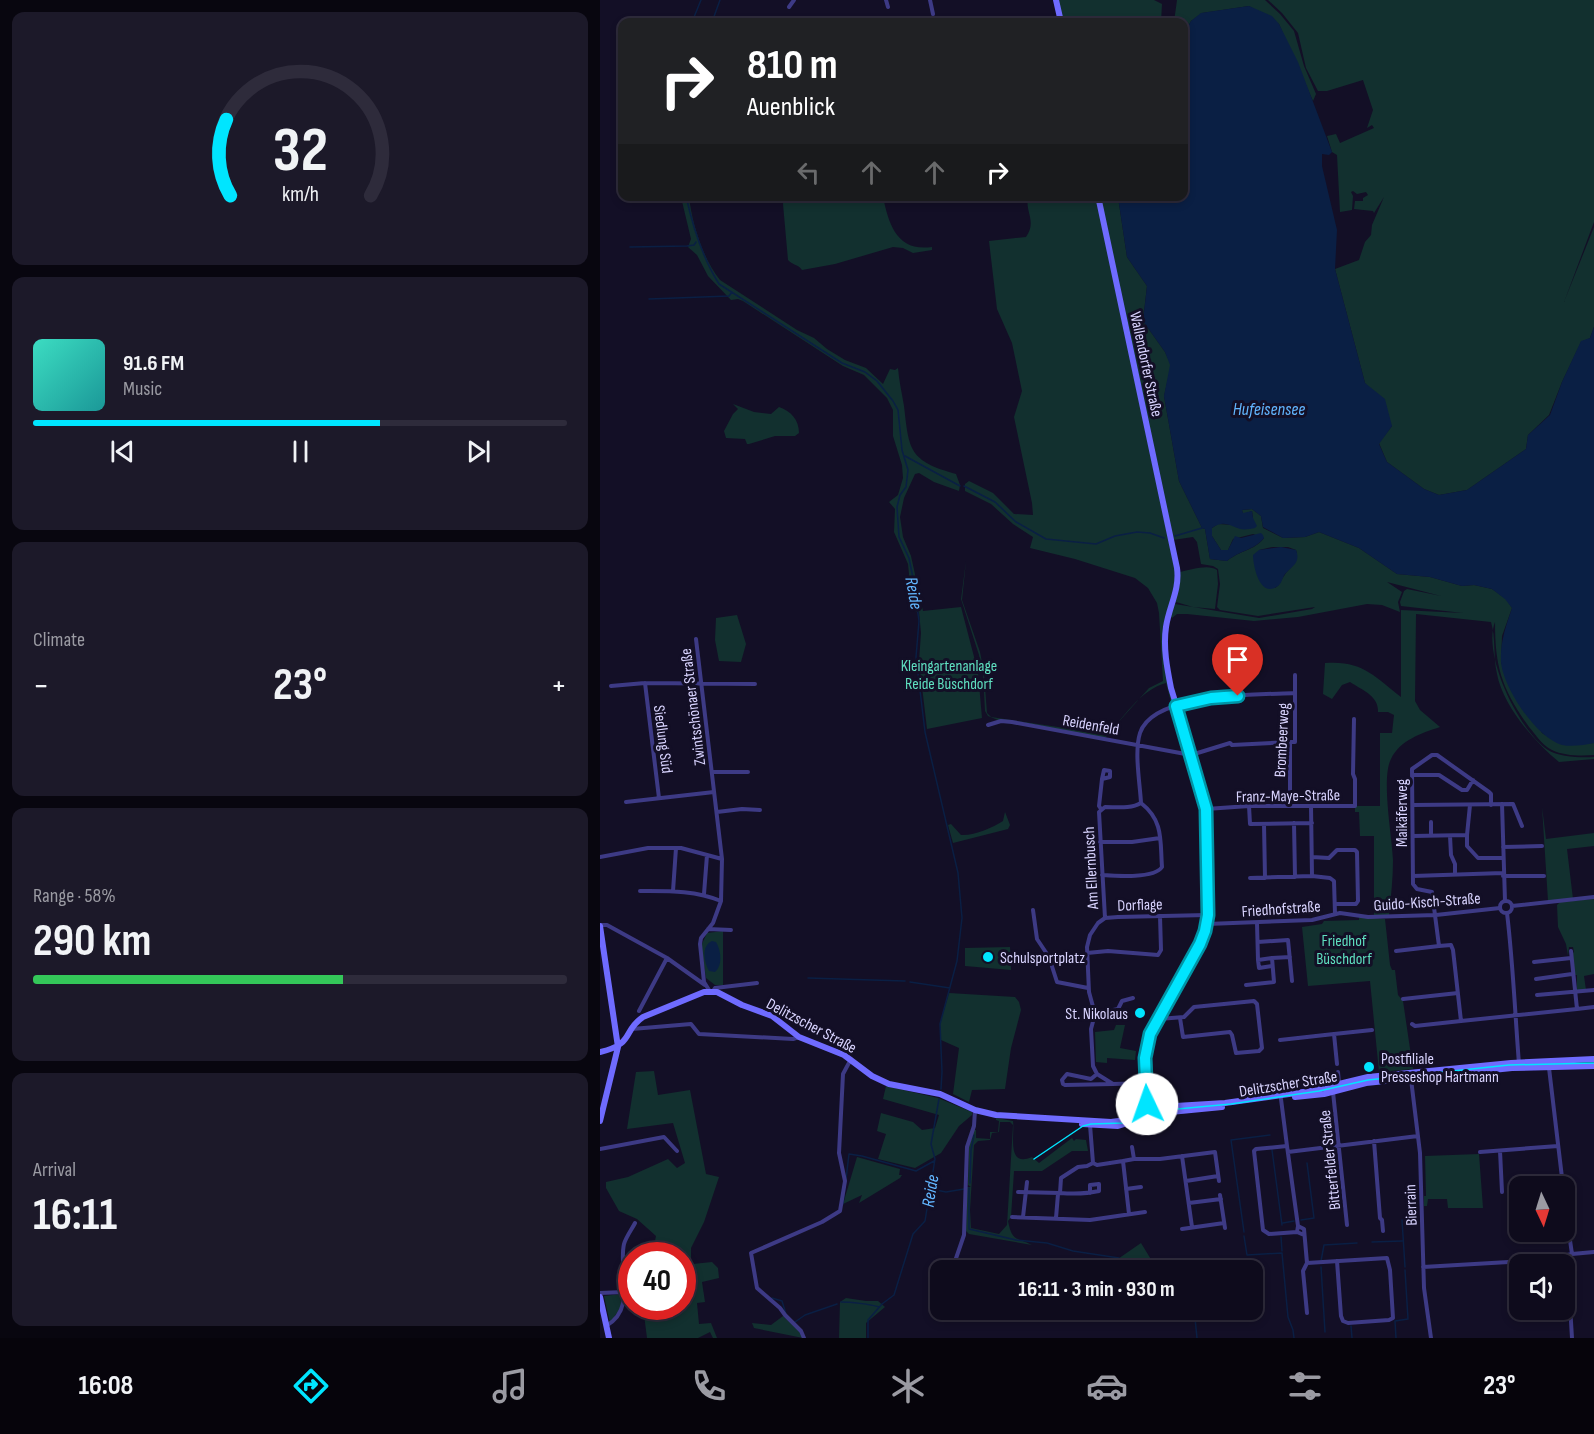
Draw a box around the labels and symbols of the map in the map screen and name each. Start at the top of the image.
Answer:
street label: Wallendorfer Straße [1125,310,1166,418]
water label: Hufeisensee [1233,399,1305,420]
water label: Reide [900,575,927,611]
pin [1212,634,1263,696]
street label: Zwintschönaer Straße [677,647,710,766]
park label: Kleingartenanlage Reide Büschdorf [901,657,997,694]
street label: Brombeerweg [1271,702,1294,778]
street label: Siedlung Süd [649,704,676,774]
street label: Reidenfeld [1061,711,1120,740]
street label: Maikäferweg [1393,779,1412,847]
street label: Franz-Maye-Straße [1236,786,1340,807]
street label: Am Ellernbusch [1080,826,1103,911]
street label: Guido-Kisch-Straße [1373,889,1481,916]
street label: Dorflage [1117,895,1163,916]
street label: Friedhofstraße [1241,897,1321,922]
park label: Friedhof Büschdorf [1316,932,1372,969]
place label: Schulsportplatz [1000,949,1085,968]
marker: Schulsportplatz [981,950,995,964]
street label: Delitzscher Straße [763,995,860,1058]
place label: St. Nikolaus [1065,1005,1128,1024]
marker: St. Nikolaus [1133,1006,1147,1020]
place label: Postfiliale Presseshop Hartmann [1381,1050,1499,1087]
marker: Postfiliale Presseshop Hartmann [1362,1060,1376,1074]
street label: Delitzscher Straße [1238,1067,1339,1102]
position arrow [1115,1072,1179,1136]
street label: Bitterfelder Straße [1316,1109,1345,1211]
water label: Reide [918,1173,943,1209]
north arrow [1509,1176,1575,1242]
street label: Bierrain [1401,1184,1422,1226]
speed limit sign: 40 [618,1242,696,1320]

